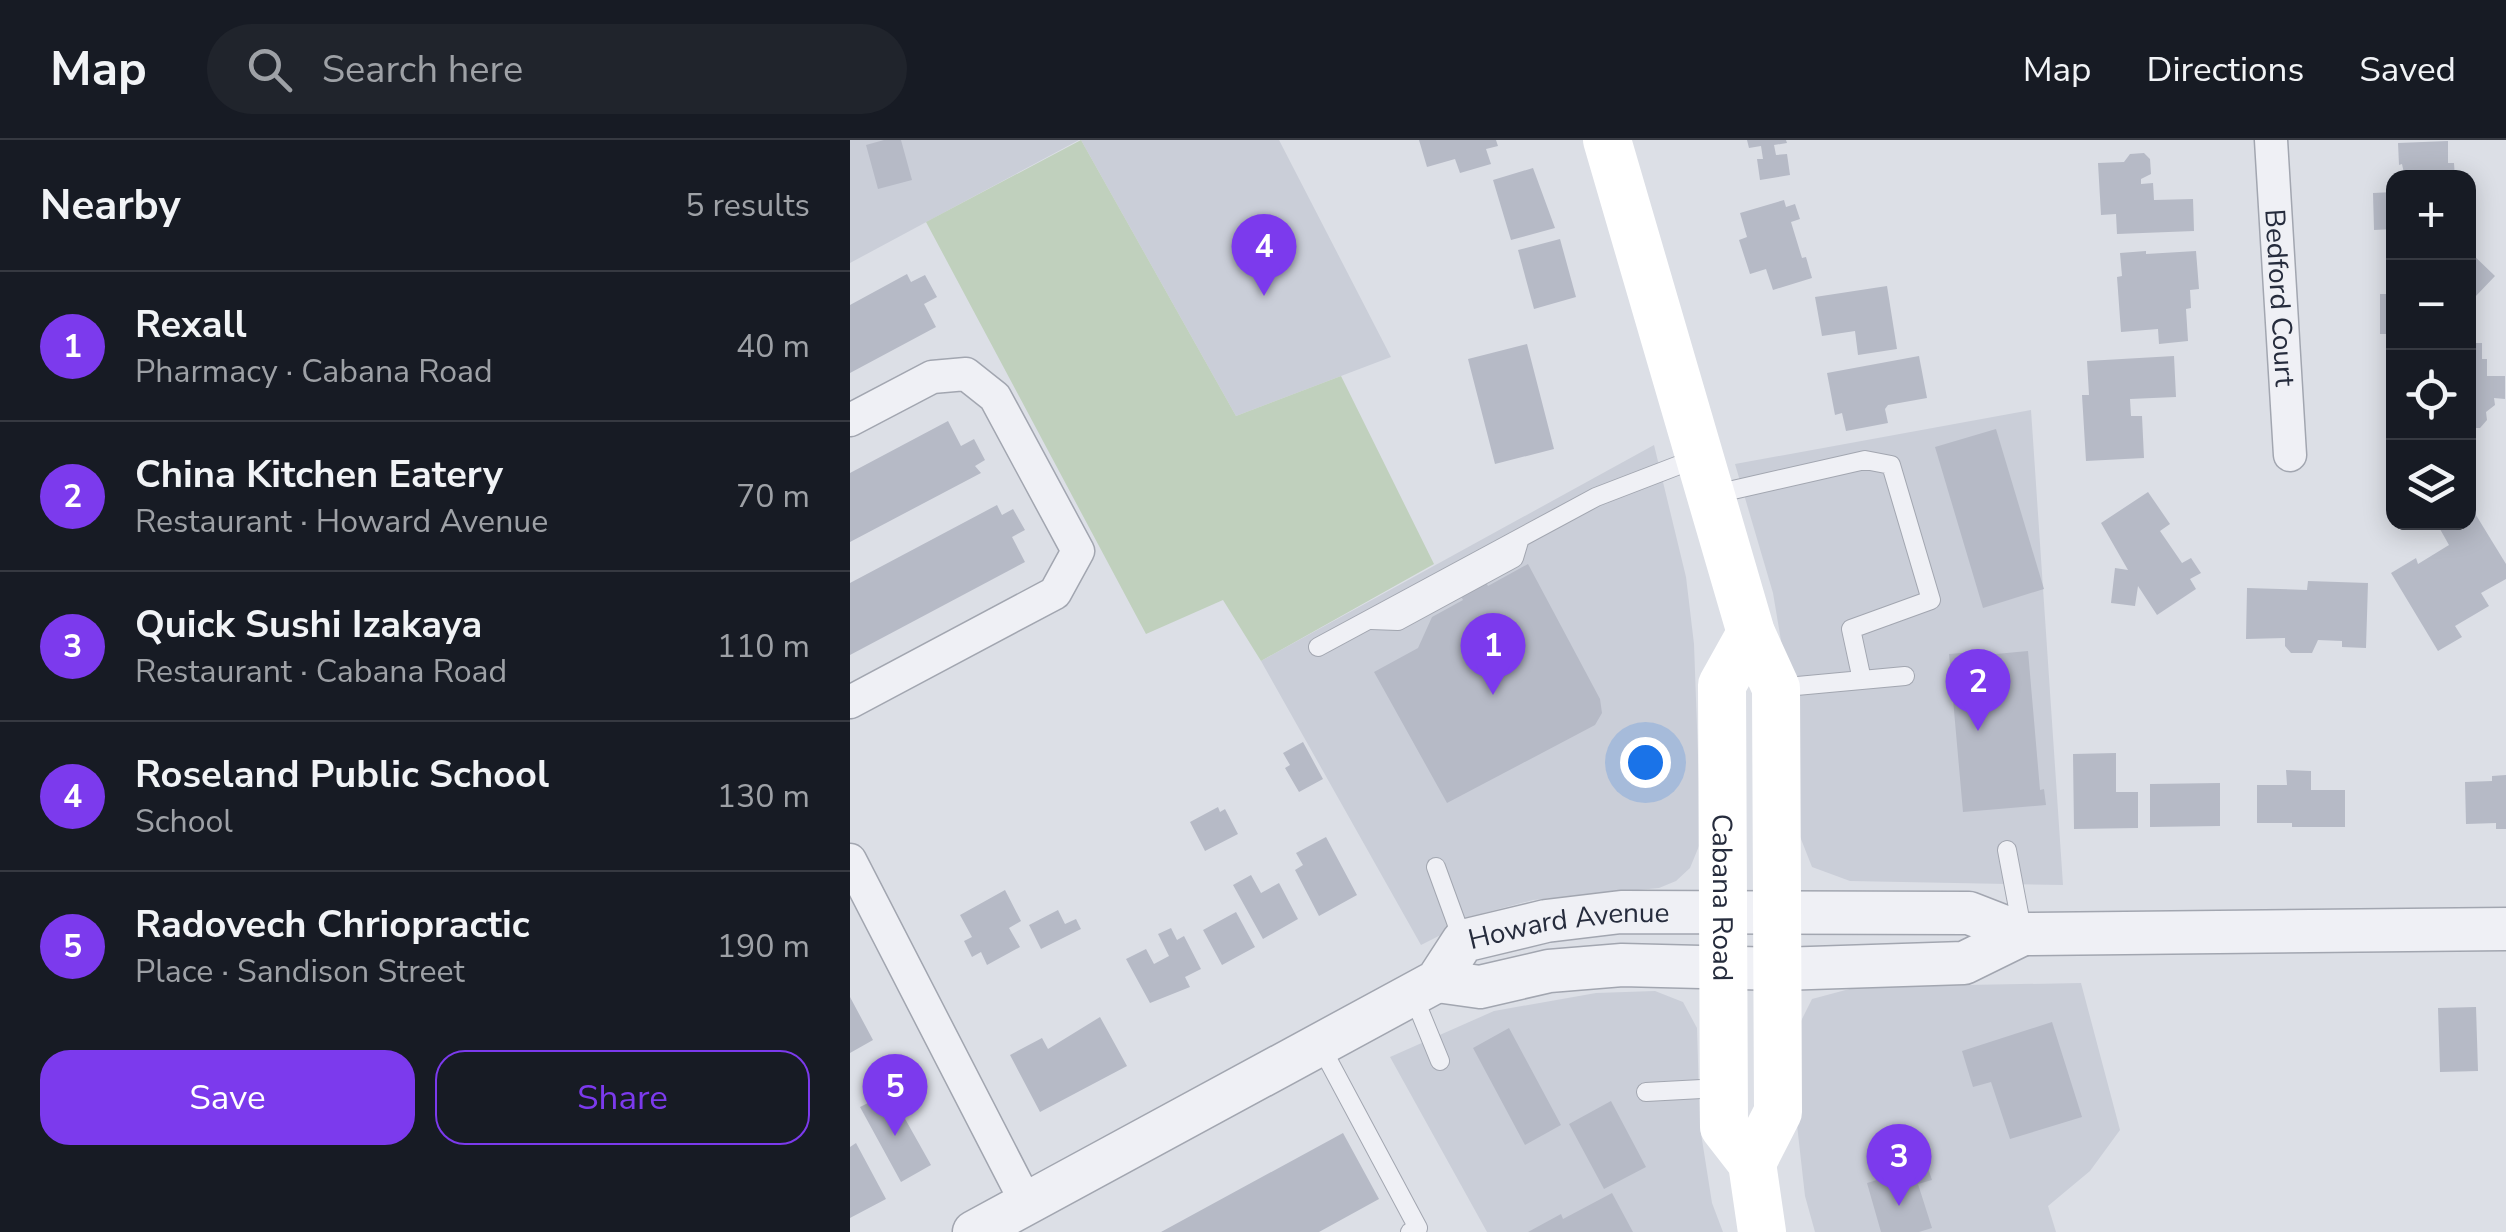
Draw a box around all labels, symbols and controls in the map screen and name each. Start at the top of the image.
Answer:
search box [207,24,907,114]
text: Map [50,36,147,102]
icon: search [242,42,297,97]
text: Search here [322,44,523,95]
text: Map [2023,46,2092,93]
text: Directions [2147,46,2304,93]
text: Saved [2359,46,2456,93]
map controls [2386,170,2476,530]
button: + [2386,170,2476,260]
text: Nearby [40,177,181,234]
text: 5 results [685,184,810,227]
street label: Bedford Court [2255,208,2304,388]
pin: 4 [1232,214,1296,296]
button: − [2386,260,2476,350]
text: Rexall [135,299,247,350]
text: 1 [63,325,82,368]
text: 40 m [736,325,810,368]
text: Pharmacy · Cabana Road [135,350,493,393]
button: locate [2386,350,2476,440]
button: layers [2386,440,2476,530]
text: China Kitchen Eatery [135,449,503,500]
text: 2 [63,475,82,518]
text: 70 m [736,475,810,518]
text: Restaurant · Howard Avenue [135,500,548,543]
text: Quick Sushi Izakaya [135,599,482,650]
pin: 1 [1460,612,1526,695]
text: 3 [63,625,82,668]
text: 110 m [717,625,810,668]
pin: 2 [1946,648,2010,731]
text: Restaurant · Cabana Road [135,650,507,693]
your location [1620,737,1671,788]
text: Roseland Public School [135,749,549,800]
text: 4 [63,775,82,818]
text: 130 m [717,775,810,818]
text: School [135,800,233,843]
street label: Cabana Road [1703,814,1741,981]
street label: Howard Avenue [1464,894,1670,959]
text: Radovech Chriopractic [135,899,530,950]
text: 5 [63,925,82,968]
text: 190 m [717,925,810,968]
text: Place · Sandison Street [135,950,465,993]
button: Save [40,1050,415,1145]
button: Share [435,1050,810,1145]
pin: 5 [862,1054,928,1136]
pin: 3 [1866,1124,1932,1206]

